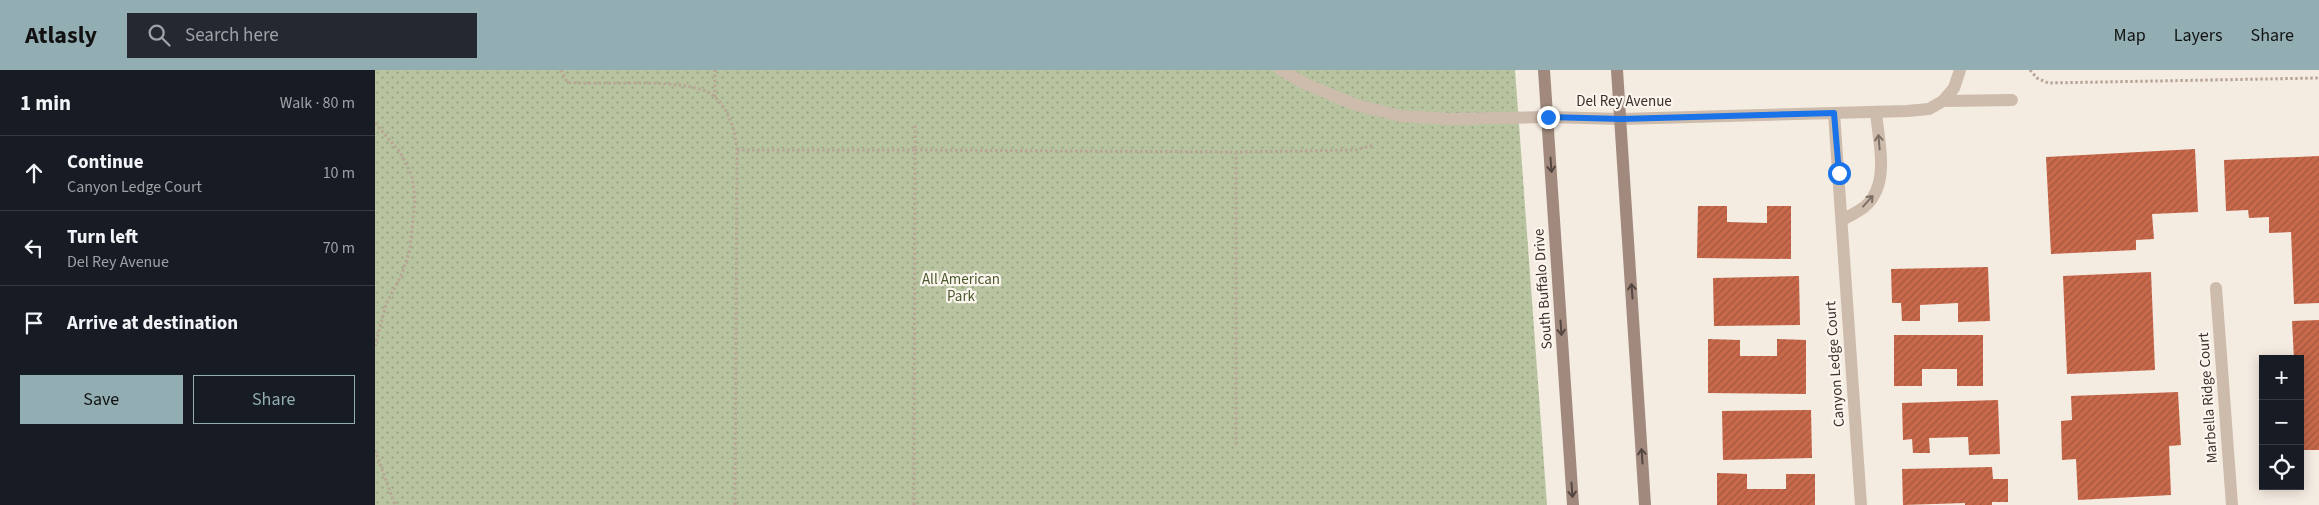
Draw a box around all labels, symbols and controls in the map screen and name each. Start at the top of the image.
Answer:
search box [127,13,477,58]
text: Atlasly [25,18,97,53]
icon: search [145,21,173,49]
text: Search here [185,22,279,49]
text: Map [2114,23,2146,48]
text: Layers [2174,23,2223,48]
text: Share [2251,23,2294,48]
text: 1 min [20,88,71,118]
street label: Del Rey Avenue [1576,91,1672,112]
text: Walk · 80 m [280,92,355,114]
route end [1537,106,1560,129]
one-way arrow [1874,134,1883,150]
text: Continue [67,149,144,176]
one-way arrow [1546,157,1555,173]
icon: ahead [20,159,48,187]
text: 10 m [323,162,355,184]
route start [1828,162,1851,185]
text: Canyon Ledge Court [67,176,202,198]
one-way arrow [1863,195,1874,208]
text: Turn left [67,224,138,251]
street label: South Buffalo Drive [1528,228,1558,350]
icon: left [20,234,48,262]
text: 70 m [323,237,355,259]
text: Del Rey Avenue [67,251,169,273]
park label: All American Park [922,269,1000,307]
one-way arrow [1627,283,1636,299]
street label: Canyon Ledge Court [1820,300,1850,428]
icon: arrive [20,309,48,337]
text: Arrive at destination [67,310,238,337]
one-way arrow [1557,319,1566,335]
street label: Marbella Ridge Court [2193,332,2223,464]
map controls [2259,355,2304,490]
button: + [2259,355,2304,400]
button: Save [20,375,183,424]
button: Share [193,375,355,424]
button: − [2259,400,2304,445]
button: locate [2259,445,2304,490]
one-way arrow [1637,449,1646,465]
one-way arrow [1568,481,1577,497]

